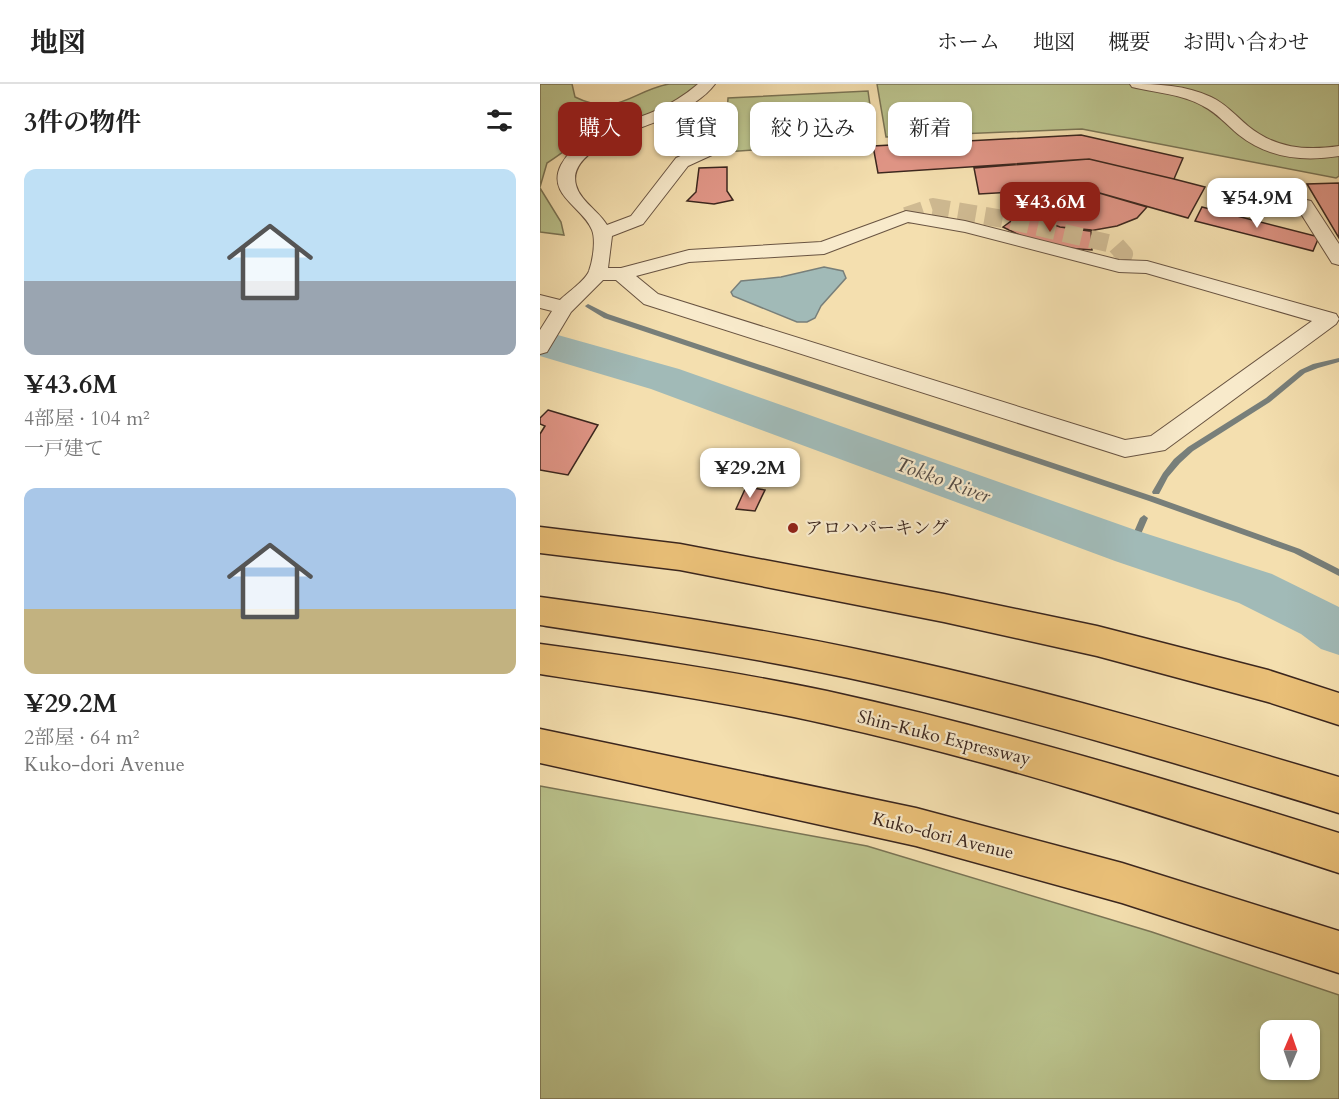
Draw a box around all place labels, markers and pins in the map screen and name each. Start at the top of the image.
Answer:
pin: ¥54.9M [1208,178,1306,229]
pin: ¥43.6M [1001,182,1099,233]
pin: ¥29.2M [701,448,799,499]
place label: アロハパーキング [805,516,948,541]
marker: アロハパーキング [786,521,800,535]

